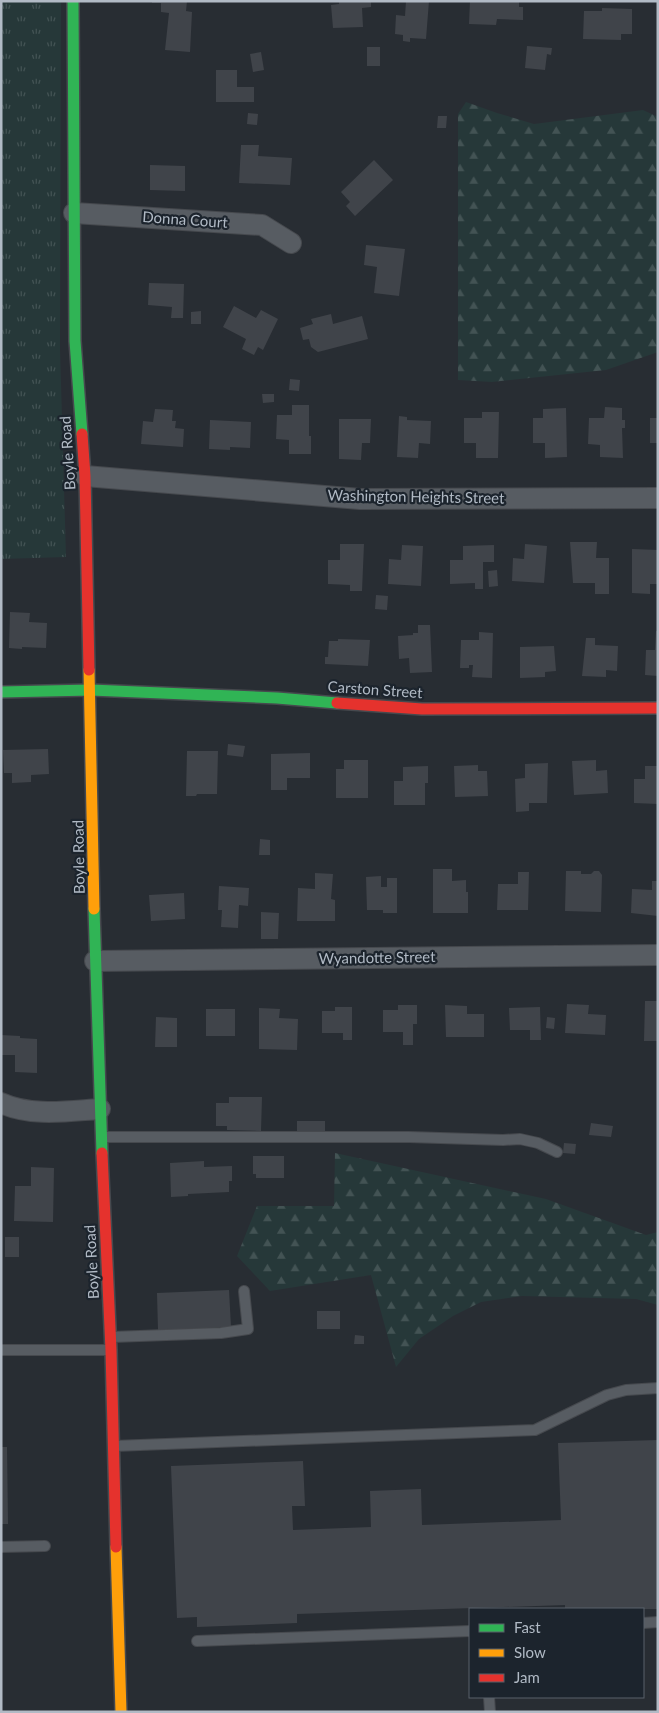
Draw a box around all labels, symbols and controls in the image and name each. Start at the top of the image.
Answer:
street label: Donna Court [142,207,229,231]
street label: Boyle Road [55,415,79,491]
street label: Washington Heights Street [327,485,505,507]
street label: Carston Street [327,677,424,701]
street label: Boyle Road [68,820,88,894]
street label: Wyandotte Street [318,947,436,967]
street label: Boyle Road [80,1225,102,1300]
legend [469,1608,644,1698]
text: Fast [514,1618,541,1636]
text: Slow [514,1643,546,1661]
text: Jam [514,1668,540,1686]

